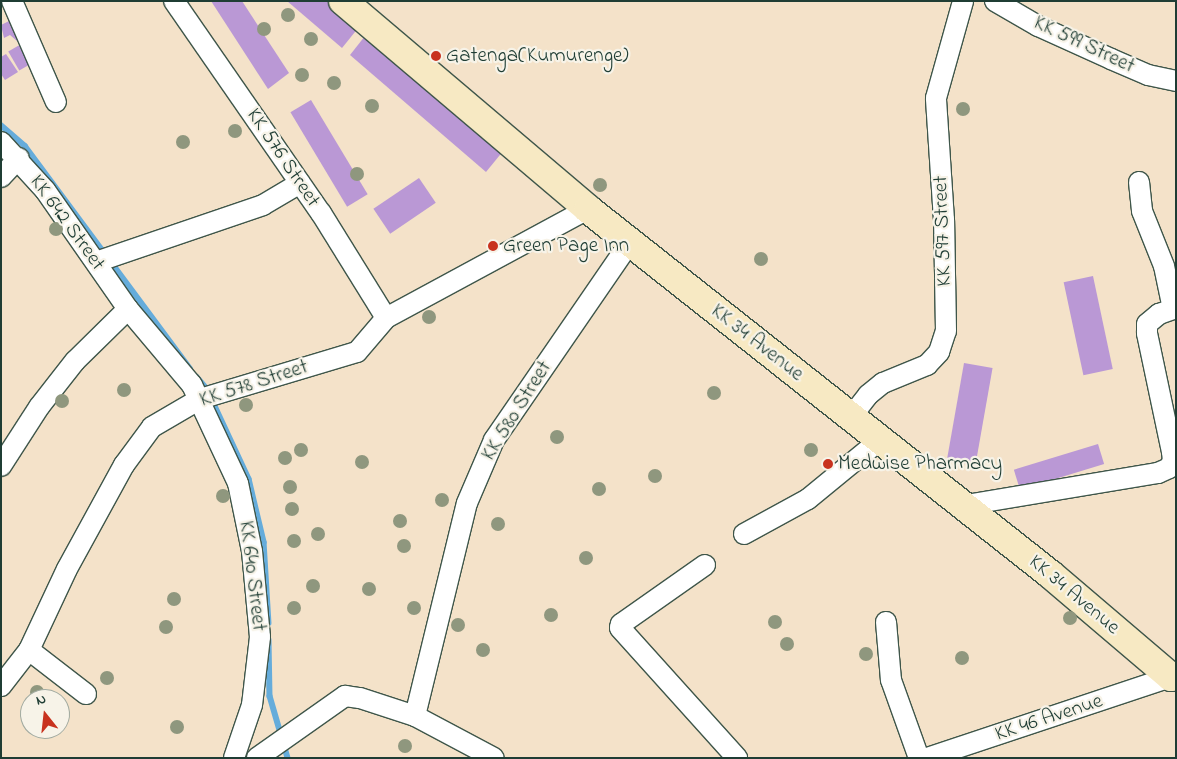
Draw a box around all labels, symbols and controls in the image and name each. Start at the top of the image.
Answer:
street label: KK 599 Street [1030,11,1138,79]
place label: Gatenga(Kumurenge) [446,43,629,69]
marker: Gatenga(Kumurenge) [430,50,442,62]
street label: KK 576 Street [241,104,325,212]
street label: KK 642 Street [24,170,110,276]
street label: KK 597 Street [928,175,958,287]
place label: Green Page Inn [503,233,629,259]
marker: Green Page Inn [487,240,499,252]
street label: KK 34 Avenue [706,299,808,387]
street label: KK 578 Street [197,355,311,413]
street label: KK 580 Street [476,357,558,465]
place label: Medwise Pharmacy [838,451,1002,477]
marker: Medwise Pharmacy [822,458,834,470]
street label: KK 640 Street [233,520,271,632]
street label: KK 34 Avenue [1023,550,1125,640]
north arrow [20,689,70,739]
text: N [34,689,48,711]
street label: KK 46 Avenue [992,689,1106,747]

